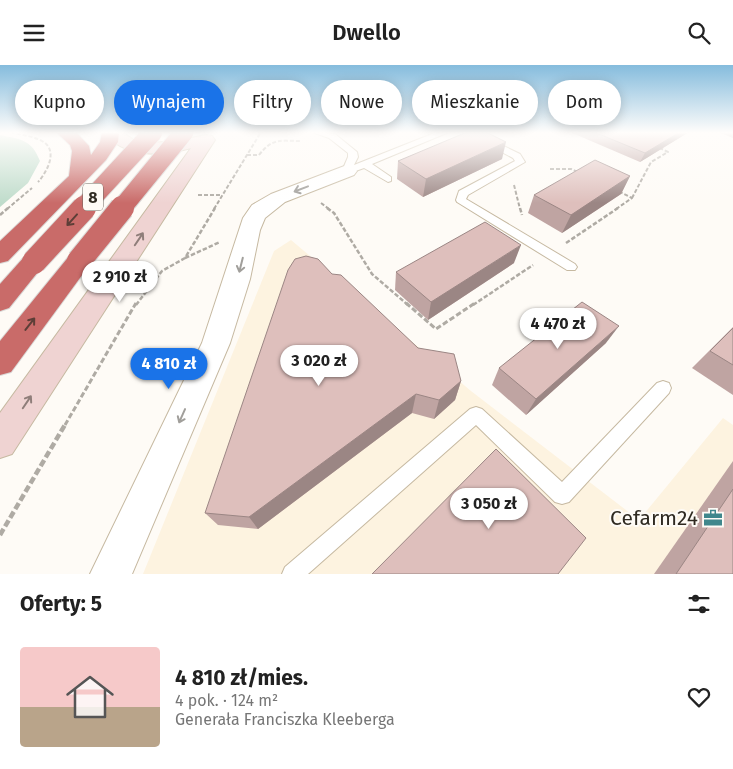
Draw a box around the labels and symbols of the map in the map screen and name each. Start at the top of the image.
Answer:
road number: 8 [83,183,103,211]
one-way arrow [294,185,310,194]
one-way arrow [67,213,78,226]
one-way arrow [134,232,144,246]
one-way arrow [236,256,245,272]
pin: 2 910 zł [68,261,172,303]
pin: 4 470 zł [506,307,610,350]
one-way arrow [25,317,35,331]
pin: 3 020 zł [267,345,371,387]
pin: 4 810 zł [117,347,221,390]
one-way arrow [22,395,33,409]
one-way arrow [177,408,187,423]
pin: 3 050 zł [437,487,541,530]
place label: Cefarm24 [610,505,698,531]
office icon: Cefarm24 [702,507,724,529]

